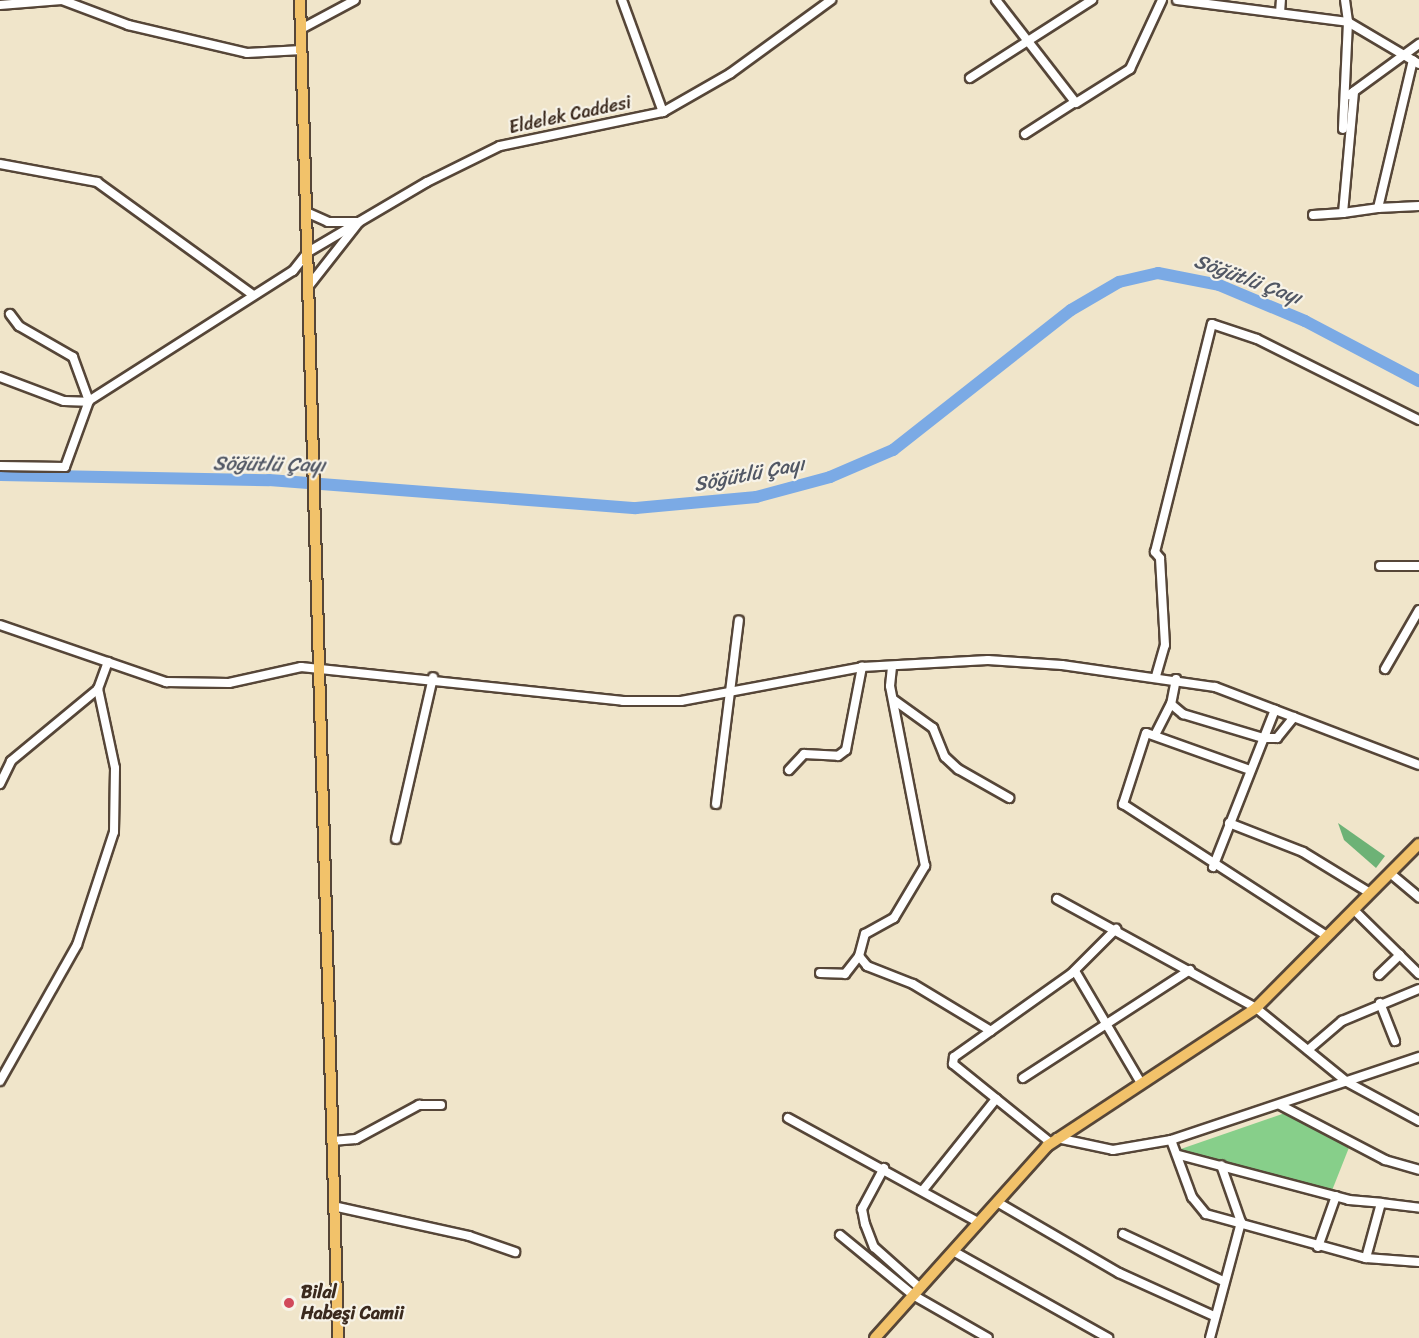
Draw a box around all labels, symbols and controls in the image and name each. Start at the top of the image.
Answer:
street label: Eldelek Caddesi [507,92,633,138]
water label: Söğütlü Çayı [1191,249,1305,309]
water label: Söğütlü Çayı [213,451,325,477]
water label: Söğütlü Çayı [692,452,806,496]
place label: Bilal Habeşi Camii [301,1282,404,1324]
marker: Bilal Habeşi Camii [282,1296,296,1310]

